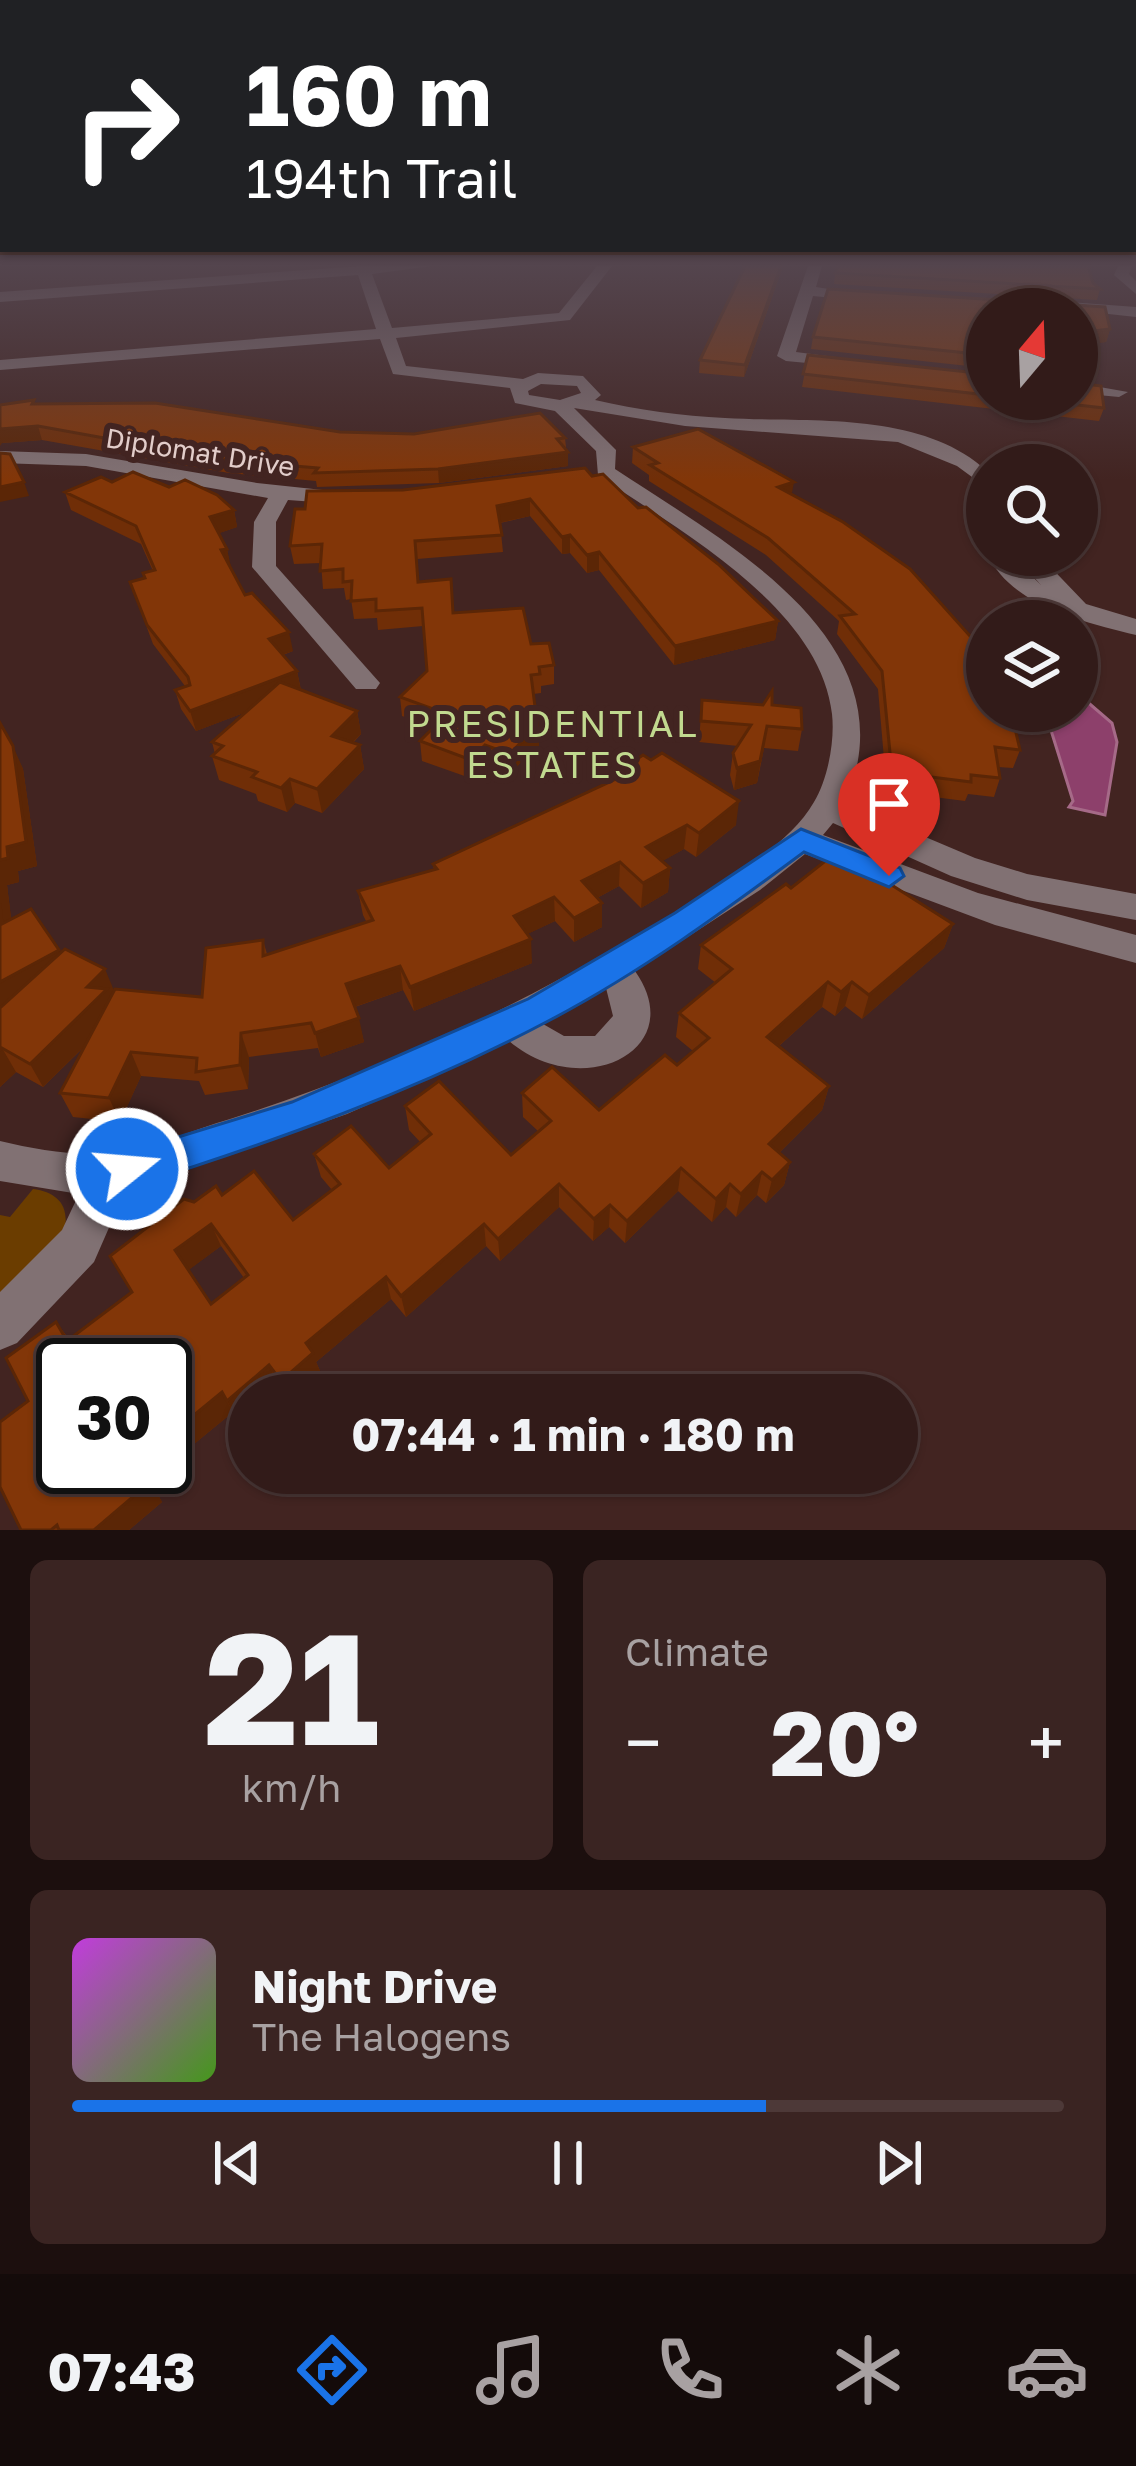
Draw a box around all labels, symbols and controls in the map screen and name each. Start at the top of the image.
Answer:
text: 160 m [246,44,492,144]
icon: right [48,48,204,204]
text: 194th Trail [246,145,518,210]
north arrow [966,288,1098,420]
map controls [966,288,1098,732]
street label: Diplomat Drive [103,421,297,483]
button: search [966,444,1098,576]
button: layers [966,600,1098,732]
district label: PRESIDENTIAL ESTATES [406,702,700,786]
pin [838,753,940,876]
icon: arrive [856,771,922,837]
position arrow [64,1106,190,1232]
speed limit sign: 30 [36,1338,192,1494]
text: 07:44 · 1 min · 180 m [351,1407,795,1461]
text: 21 [204,1592,379,1779]
text: Climate [625,1628,769,1675]
text: 20° [770,1688,919,1796]
text: − [625,1702,661,1782]
text: + [1028,1702,1064,1782]
text: km/h [242,1764,341,1811]
text: Night Drive [252,1959,497,2013]
text: The Halogens [252,2013,511,2060]
icon: previous [204,2130,270,2196]
icon: pause [535,2130,601,2196]
icon: next [866,2130,932,2196]
icon: directions [290,2328,374,2412]
icon: music [469,2328,553,2412]
icon: phone [648,2328,732,2412]
icon: climate [826,2328,910,2412]
icon: car [1005,2328,1089,2412]
text: 07:43 [47,2338,196,2403]

